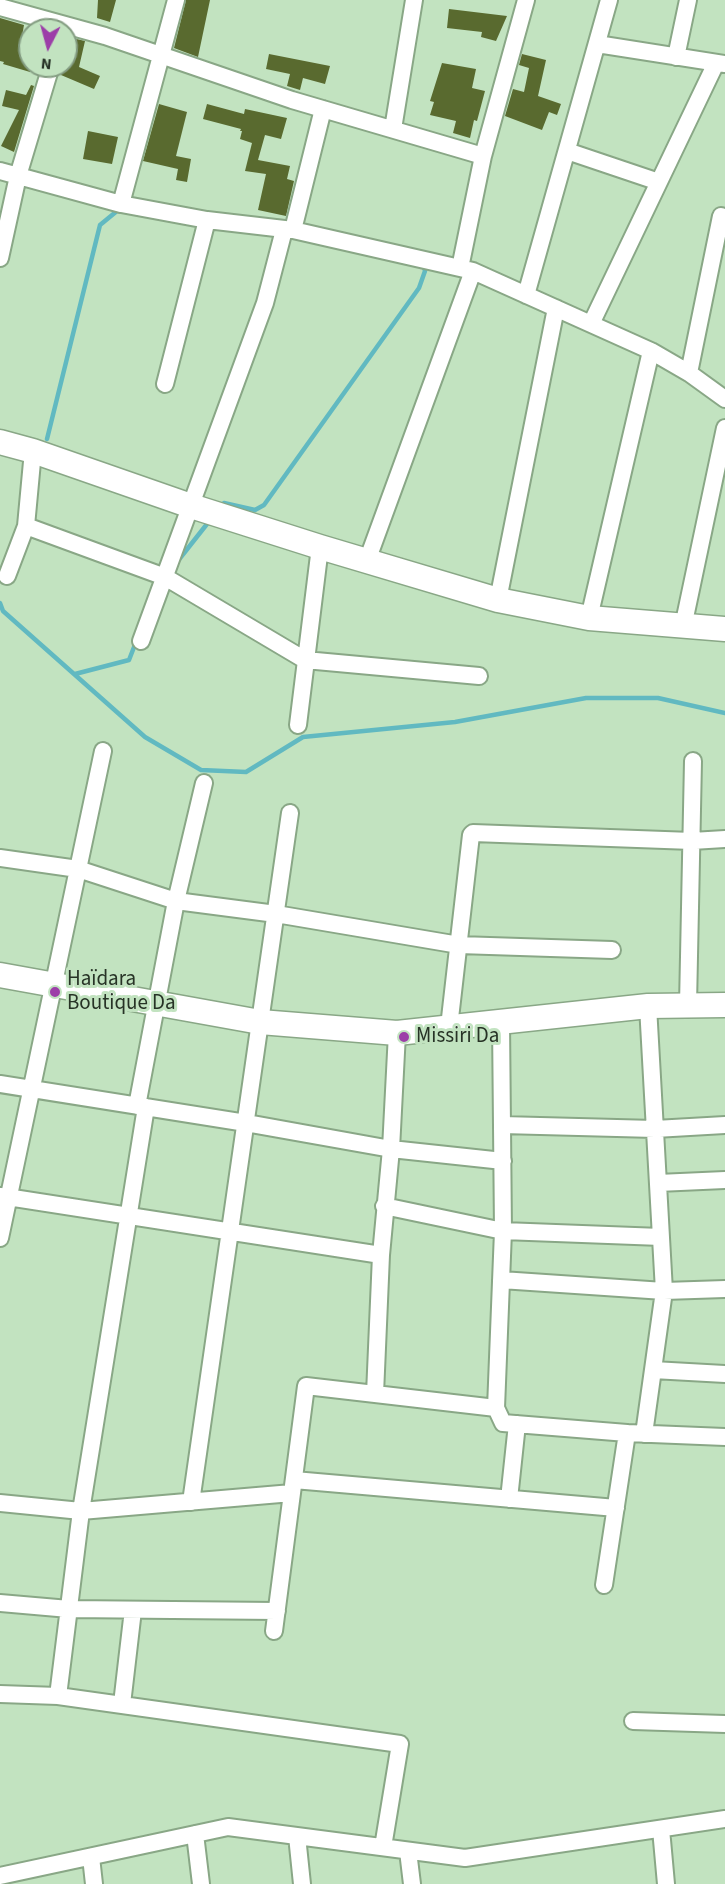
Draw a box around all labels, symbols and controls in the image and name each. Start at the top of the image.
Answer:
north arrow [18,18,78,78]
text: N [40,52,53,75]
place label: Haïdara Boutique Da [67,967,176,1017]
marker: Haïdara Boutique Da [48,985,62,999]
place label: Missiri Da [416,1024,499,1050]
marker: Missiri Da [397,1030,411,1044]

